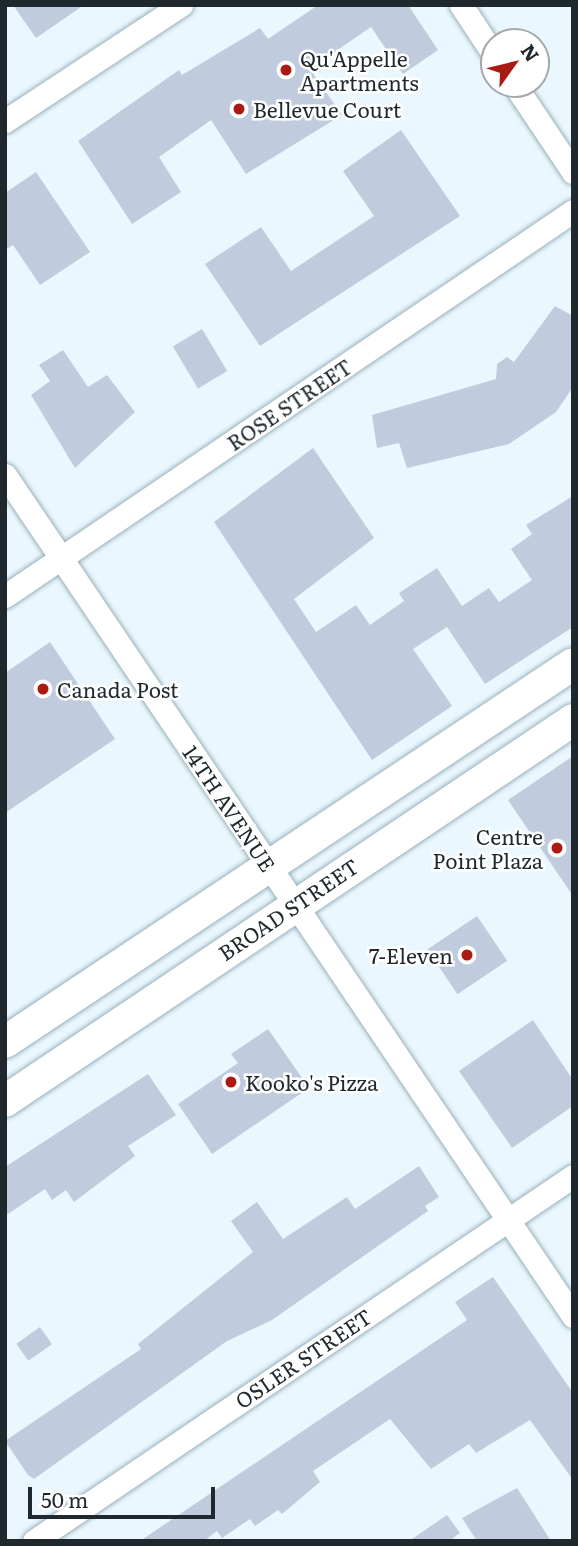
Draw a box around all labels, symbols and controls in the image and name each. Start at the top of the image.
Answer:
north arrow [480,28,550,98]
text: N [515,38,547,67]
place label: Qu'Appelle Apartments [300,45,419,95]
marker: Qu'Appelle Apartments [278,62,294,78]
place label: Bellevue Court [253,96,401,122]
marker: Bellevue Court [231,101,247,117]
street label: ROSE STREET [222,353,356,455]
place label: Canada Post [57,676,178,702]
marker: Canada Post [35,681,51,697]
street label: 14TH AVENUE [179,740,281,876]
place label: Centre Point Plaza [433,823,543,873]
marker: Centre Point Plaza [549,840,565,856]
street label: BROAD STREET [213,853,363,965]
place label: 7-Eleven [369,942,453,968]
marker: 7-Eleven [459,947,475,963]
place label: Kooko's Pizza [245,1069,378,1095]
marker: Kooko's Pizza [223,1074,239,1090]
street label: OSLER STREET [230,1303,376,1413]
scale bar [32,1472,219,1516]
text: 50 m [41,1483,88,1514]

